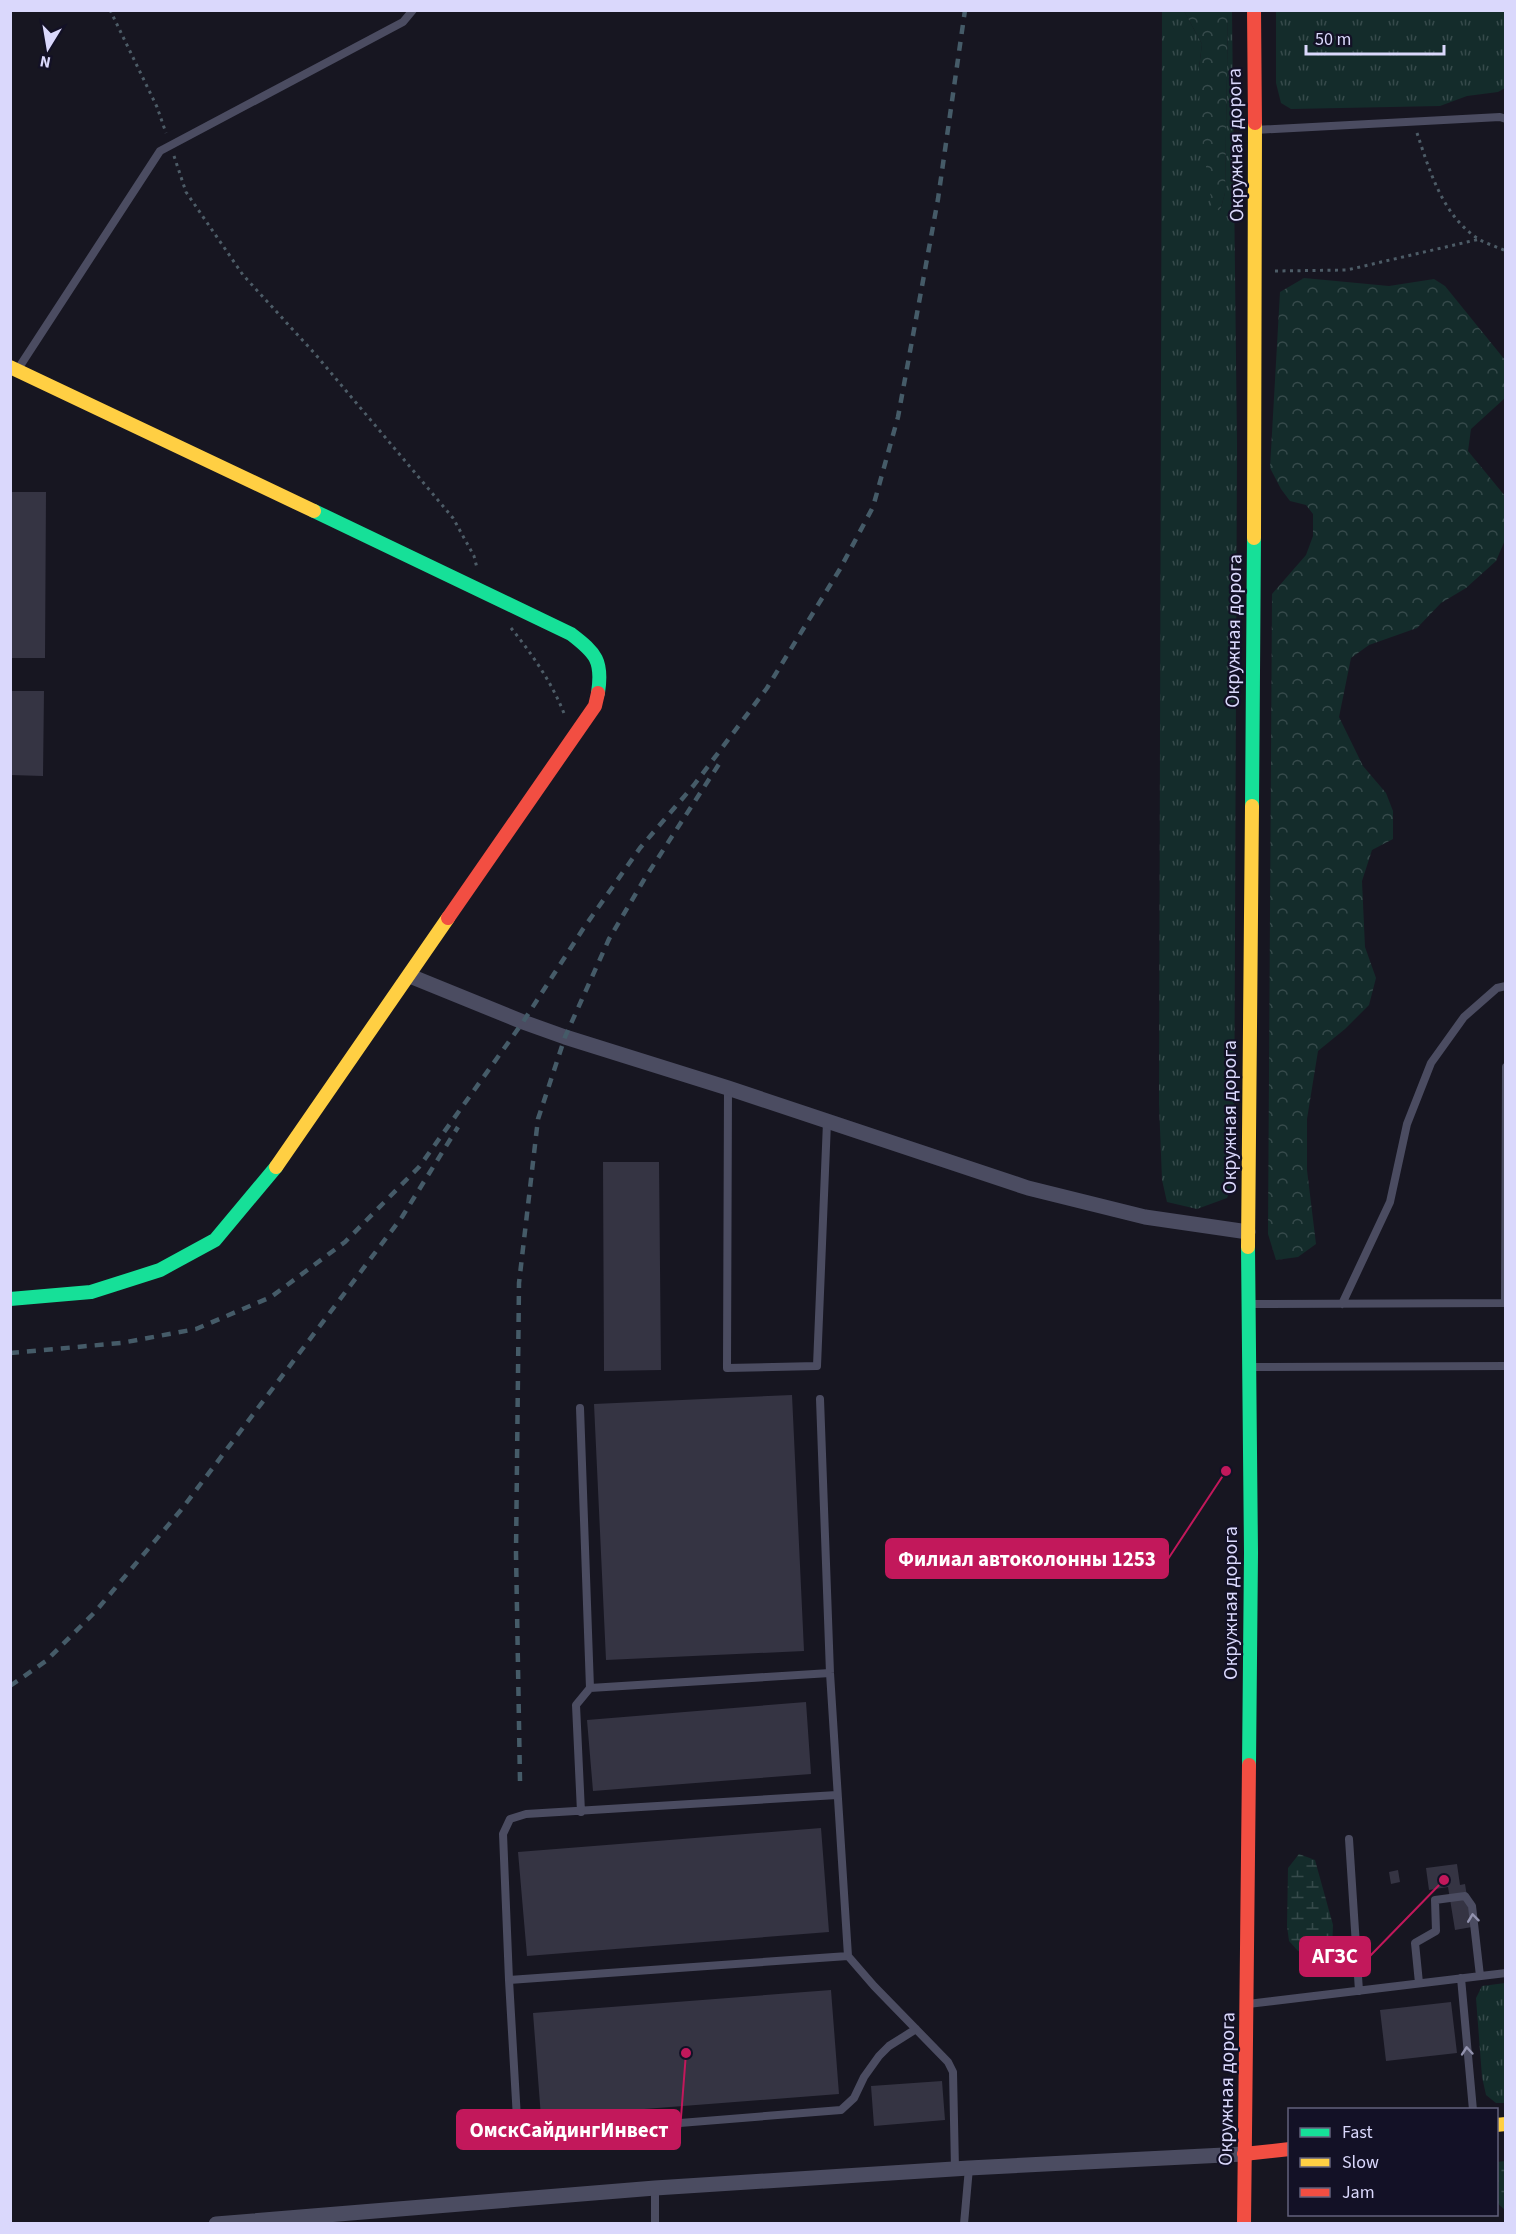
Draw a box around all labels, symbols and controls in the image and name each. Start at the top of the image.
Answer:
north arrow [18,18,78,78]
scale bar [1306,18,1444,56]
text: 50 m [1315,27,1351,52]
text: N [38,50,53,74]
street label: Окружная дорога [1221,68,1251,222]
street label: Окружная дорога [1219,554,1249,708]
street label: Окружная дорога [1216,1040,1244,1194]
street label: Окружная дорога [1217,1526,1245,1680]
callout: Филиал автоколонны 1253 [886,1539,1168,1578]
text: Филиал автоколонны 1253 [898,1544,1156,1574]
one-way arrow [1468,1913,1480,1922]
callout: АГЗС [1300,1937,1370,1976]
text: АГЗС [1311,1941,1358,1971]
street label: Окружная дорога [1212,2012,1242,2166]
one-way arrow [1461,2047,1474,2056]
legend [1288,2108,1498,2216]
callout: ОмскСайдингИнвест [457,2110,680,2149]
text: ОмскСайдингИнвест [469,2115,669,2145]
text: Fast [1342,2120,1373,2145]
text: Slow [1342,2150,1379,2175]
text: Jam [1342,2180,1375,2205]

